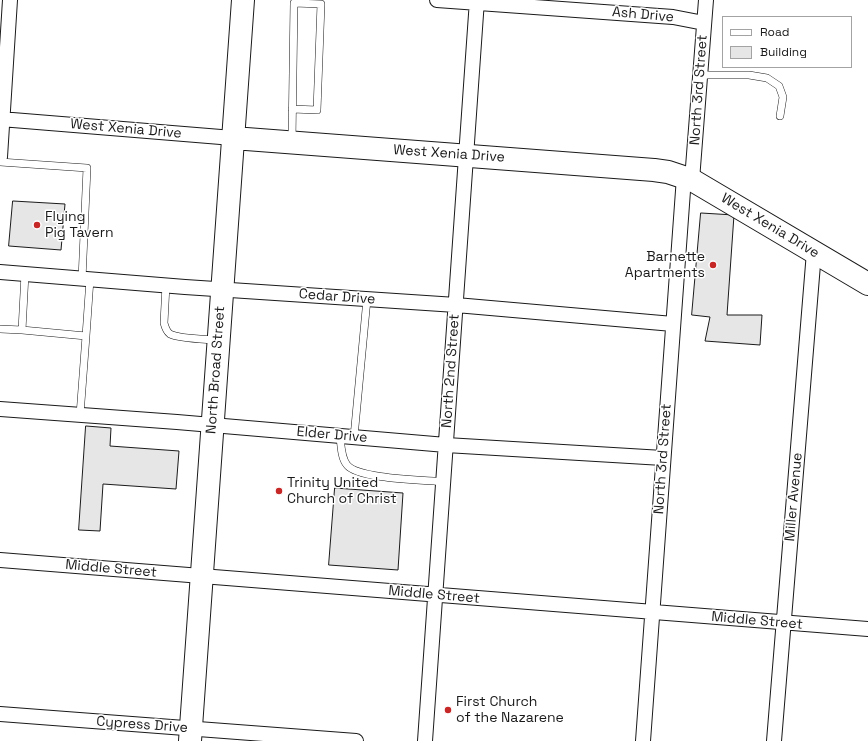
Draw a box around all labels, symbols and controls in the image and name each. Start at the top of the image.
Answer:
street label: Ash Drive [611,4,675,26]
legend [722,16,852,68]
text: Road [760,24,789,40]
street label: North 3rd Street [687,34,711,146]
text: Building [760,44,807,60]
street label: West Xenia Drive [70,116,182,142]
street label: West Xenia Drive [393,142,505,166]
street label: West Xenia Drive [718,190,822,262]
place label: Flying Pig Tavern [45,209,114,242]
marker: Flying Pig Tavern [32,220,42,230]
place label: Barnette Apartments [625,249,705,282]
marker: Barnette Apartments [708,260,718,270]
street label: Cedar Drive [298,286,376,308]
street label: North Broad Street [203,306,229,434]
street label: North 2nd Street [439,313,463,429]
street label: North 3rd Street [651,403,675,515]
street label: Elder Drive [296,424,368,446]
street label: Miller Avenue [782,452,806,542]
place label: Trinity United Church of Christ [287,475,397,508]
marker: Trinity United Church of Christ [274,486,284,496]
street label: Middle Street [65,557,157,581]
street label: Middle Street [388,583,480,607]
street label: Middle Street [711,609,803,633]
place label: First Church of the Nazarene [456,694,564,726]
marker: First Church of the Nazarene [443,705,453,715]
street label: Cypress Drive [96,713,188,737]

